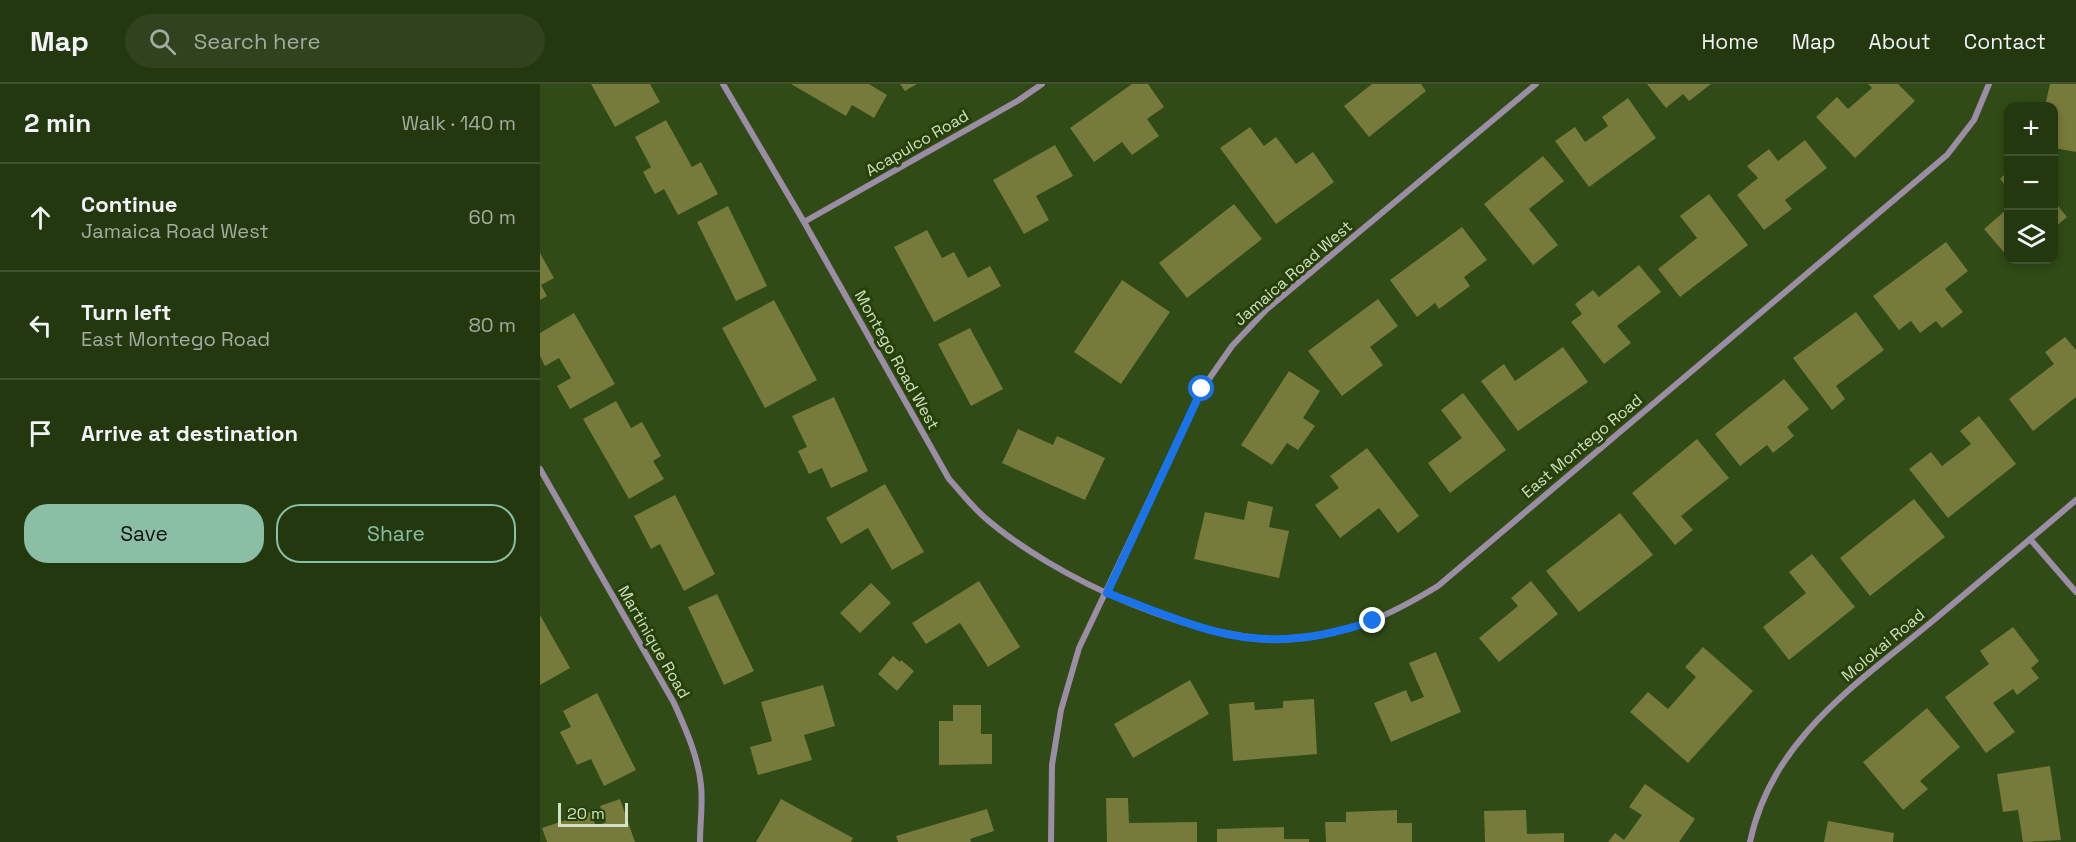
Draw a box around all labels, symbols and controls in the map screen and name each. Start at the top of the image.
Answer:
search box [125,14,545,68]
text: Map [30,23,89,59]
icon: search [146,25,179,58]
text: Search here [194,27,321,55]
text: Home [1701,28,1759,55]
text: Map [1792,28,1836,55]
text: About [1869,28,1931,55]
text: Contact [1964,28,2046,55]
map controls [2004,102,2058,264]
button: + [2004,102,2058,156]
street label: Acapulco Road [862,105,972,181]
text: 2 min [24,106,91,140]
text: Walk · 140 m [402,110,516,136]
button: − [2004,156,2058,210]
text: Continue [81,190,177,218]
icon: ahead [24,201,57,234]
text: 60 m [469,204,516,230]
button: layers [2004,210,2058,264]
street label: Jamaica Road West [1229,216,1357,330]
text: Jamaica Road West [81,218,269,244]
street label: Montego Road West [850,287,944,433]
text: Turn left [81,298,171,326]
icon: left [24,309,57,342]
text: 80 m [468,312,516,338]
text: East Montego Road [81,326,270,352]
route start [1188,375,1214,401]
street label: East Montego Road [1517,389,1647,503]
icon: arrive [24,417,57,450]
text: Arrive at destination [81,419,298,447]
button: Save [24,504,264,563]
button: Share [276,504,516,563]
street label: Martinique Road [613,582,695,702]
street label: Molokai Road [1837,604,1929,686]
route end [1359,607,1385,633]
scale bar [558,800,628,828]
text: 20 m [567,803,605,824]

